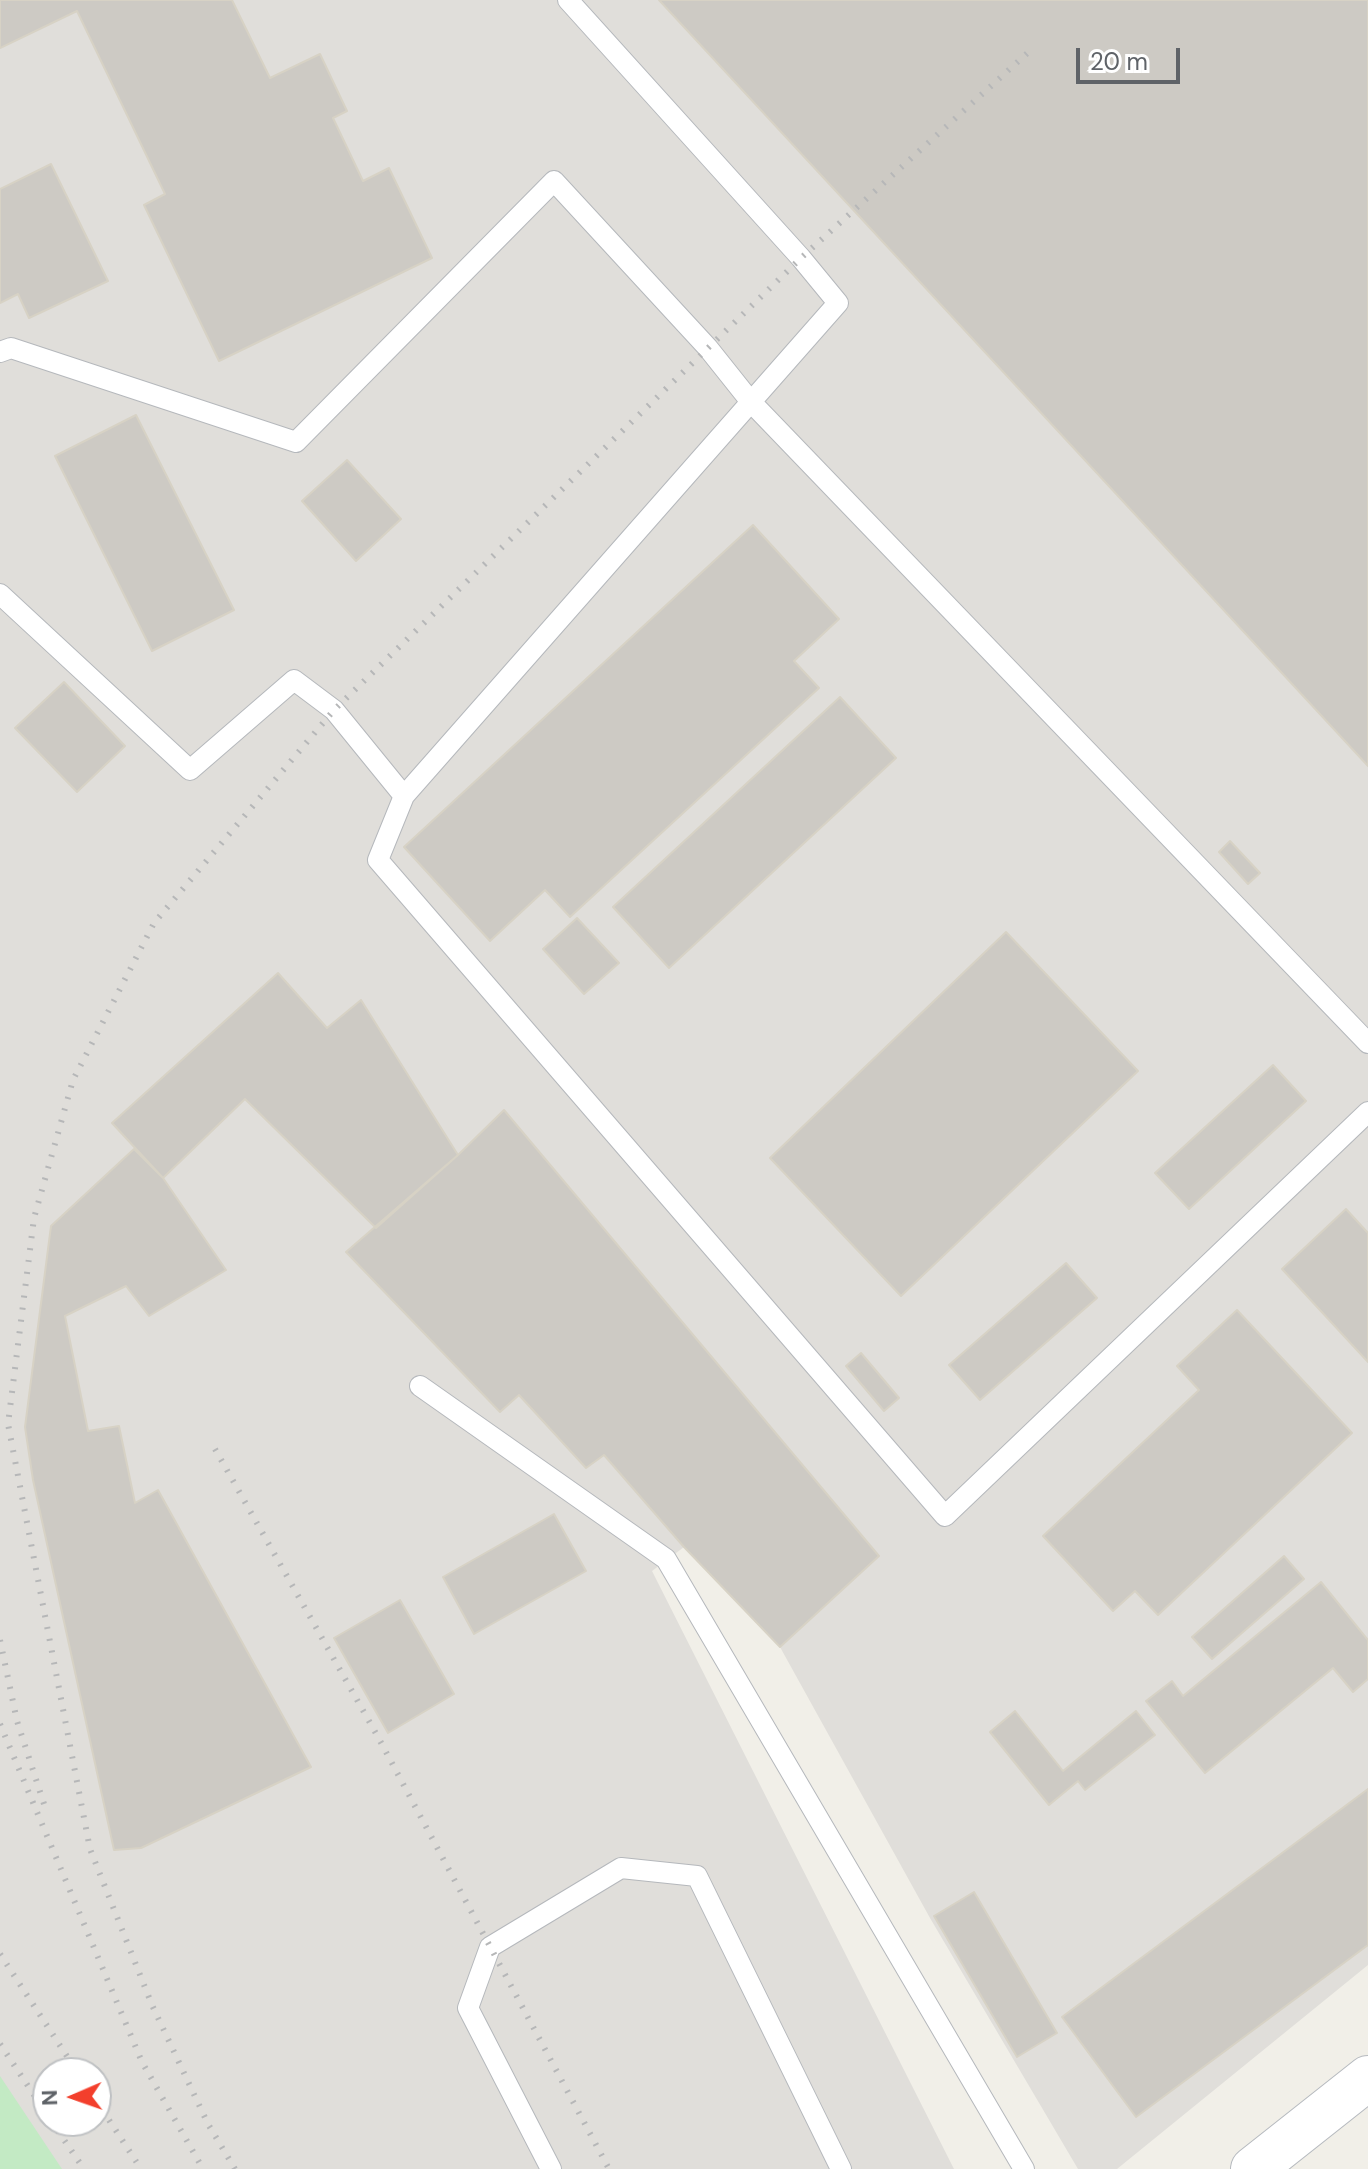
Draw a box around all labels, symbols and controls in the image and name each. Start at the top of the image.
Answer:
scale bar [1080,32,1184,82]
text: 20 m [1090,46,1148,77]
north arrow [32,2057,112,2137]
text: N [35,2089,64,2106]

